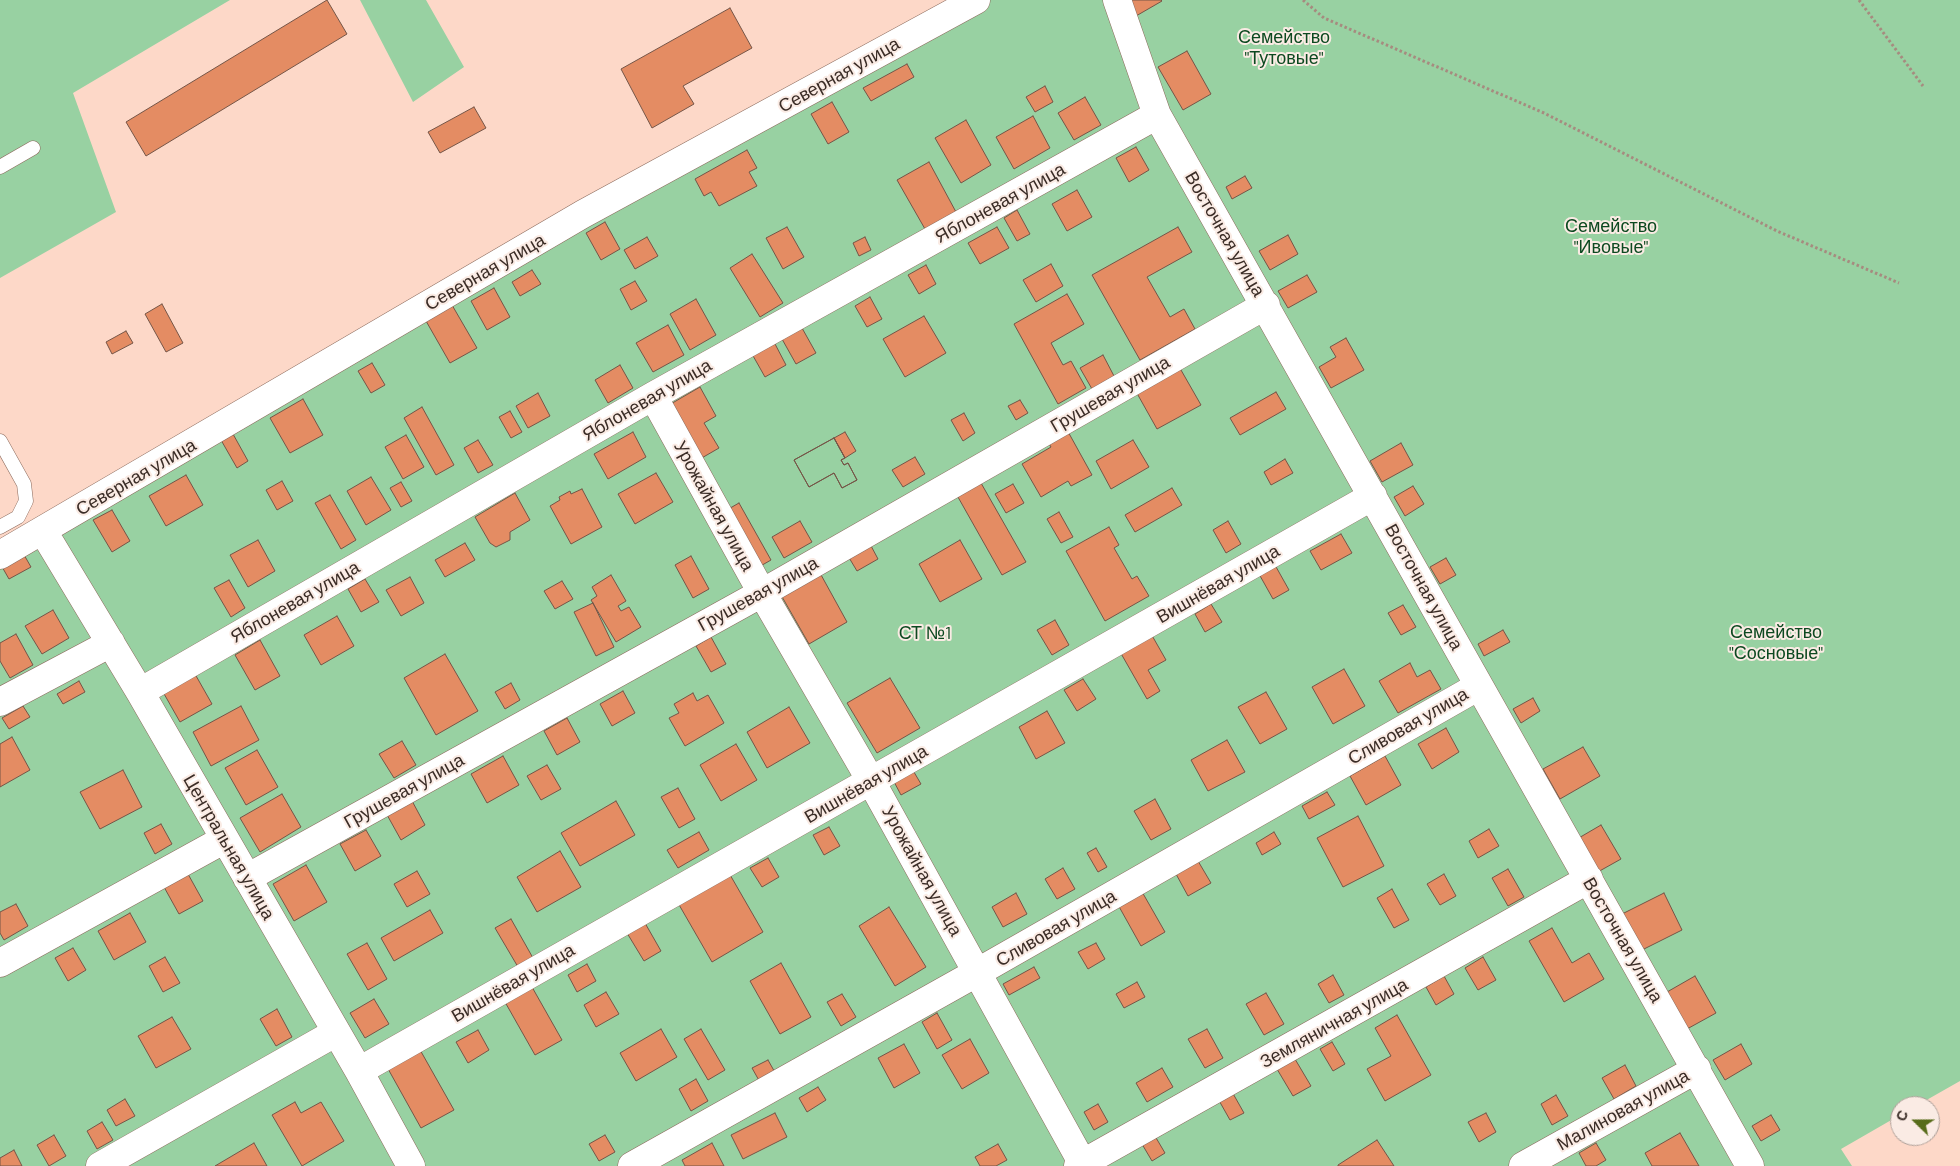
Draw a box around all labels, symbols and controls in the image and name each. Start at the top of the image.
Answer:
park label: Семейство "Тутовые" [1238,26,1330,68]
street label: Северная улица [775,33,903,117]
street label: Яблоневая улица [931,158,1069,248]
street label: Восточная улица [1180,168,1270,300]
park label: Семейство "Ивовые" [1565,215,1657,258]
street label: Северная улица [421,229,549,315]
street label: Грушевая улица [1046,351,1174,437]
street label: Яблоневая улица [579,354,715,446]
street label: Северная улица [72,434,200,520]
street label: Урожайная улица [669,437,759,575]
street label: Восточная улица [1380,520,1468,654]
street label: Вишнёвая улица [1153,540,1283,628]
street label: Грушевая улица [694,552,822,636]
street label: Яблоневая улица [227,556,363,648]
park label: Семейство "Сосновые" [1729,621,1823,664]
park label: СТ №1 [899,622,951,644]
street label: Сливовая улица [1344,683,1472,769]
street label: Вишнёвая улица [801,740,931,828]
street label: Грушевая улица [340,749,468,833]
street label: Центральная улица [179,771,279,923]
street label: Урожайная улица [877,802,967,940]
street label: Восточная улица [1578,874,1668,1006]
street label: Сливовая улица [992,885,1120,971]
street label: Вишнёвая улица [448,939,578,1027]
street label: Земляничная улица [1256,973,1412,1073]
street label: Малиновая улица [1553,1065,1693,1155]
north arrow [1890,1096,1940,1146]
text: С [1892,1108,1911,1123]

